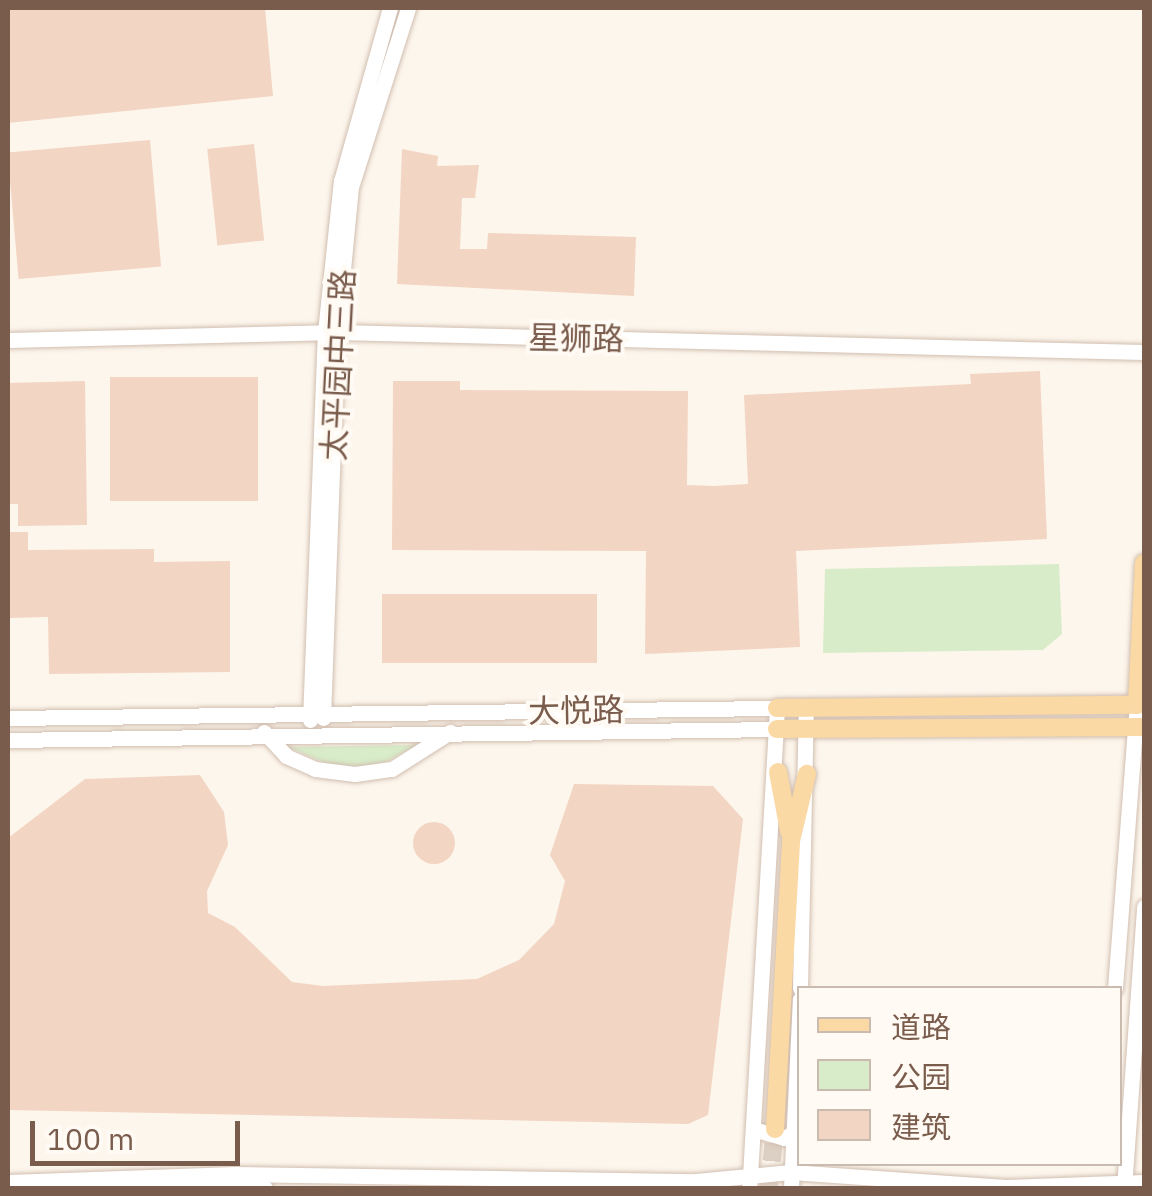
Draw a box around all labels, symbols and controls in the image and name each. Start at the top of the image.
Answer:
street label: 太平园中三路 [314,268,362,462]
street label: 星狮路 [528,318,624,358]
street label: 大悦路 [528,690,624,730]
legend [797,986,1122,1166]
text: 道路 [891,1007,951,1046]
text: 公园 [891,1057,951,1096]
scale bar [35,1101,245,1163]
text: 建筑 [891,1107,951,1146]
text: 100 m [47,1119,134,1158]

